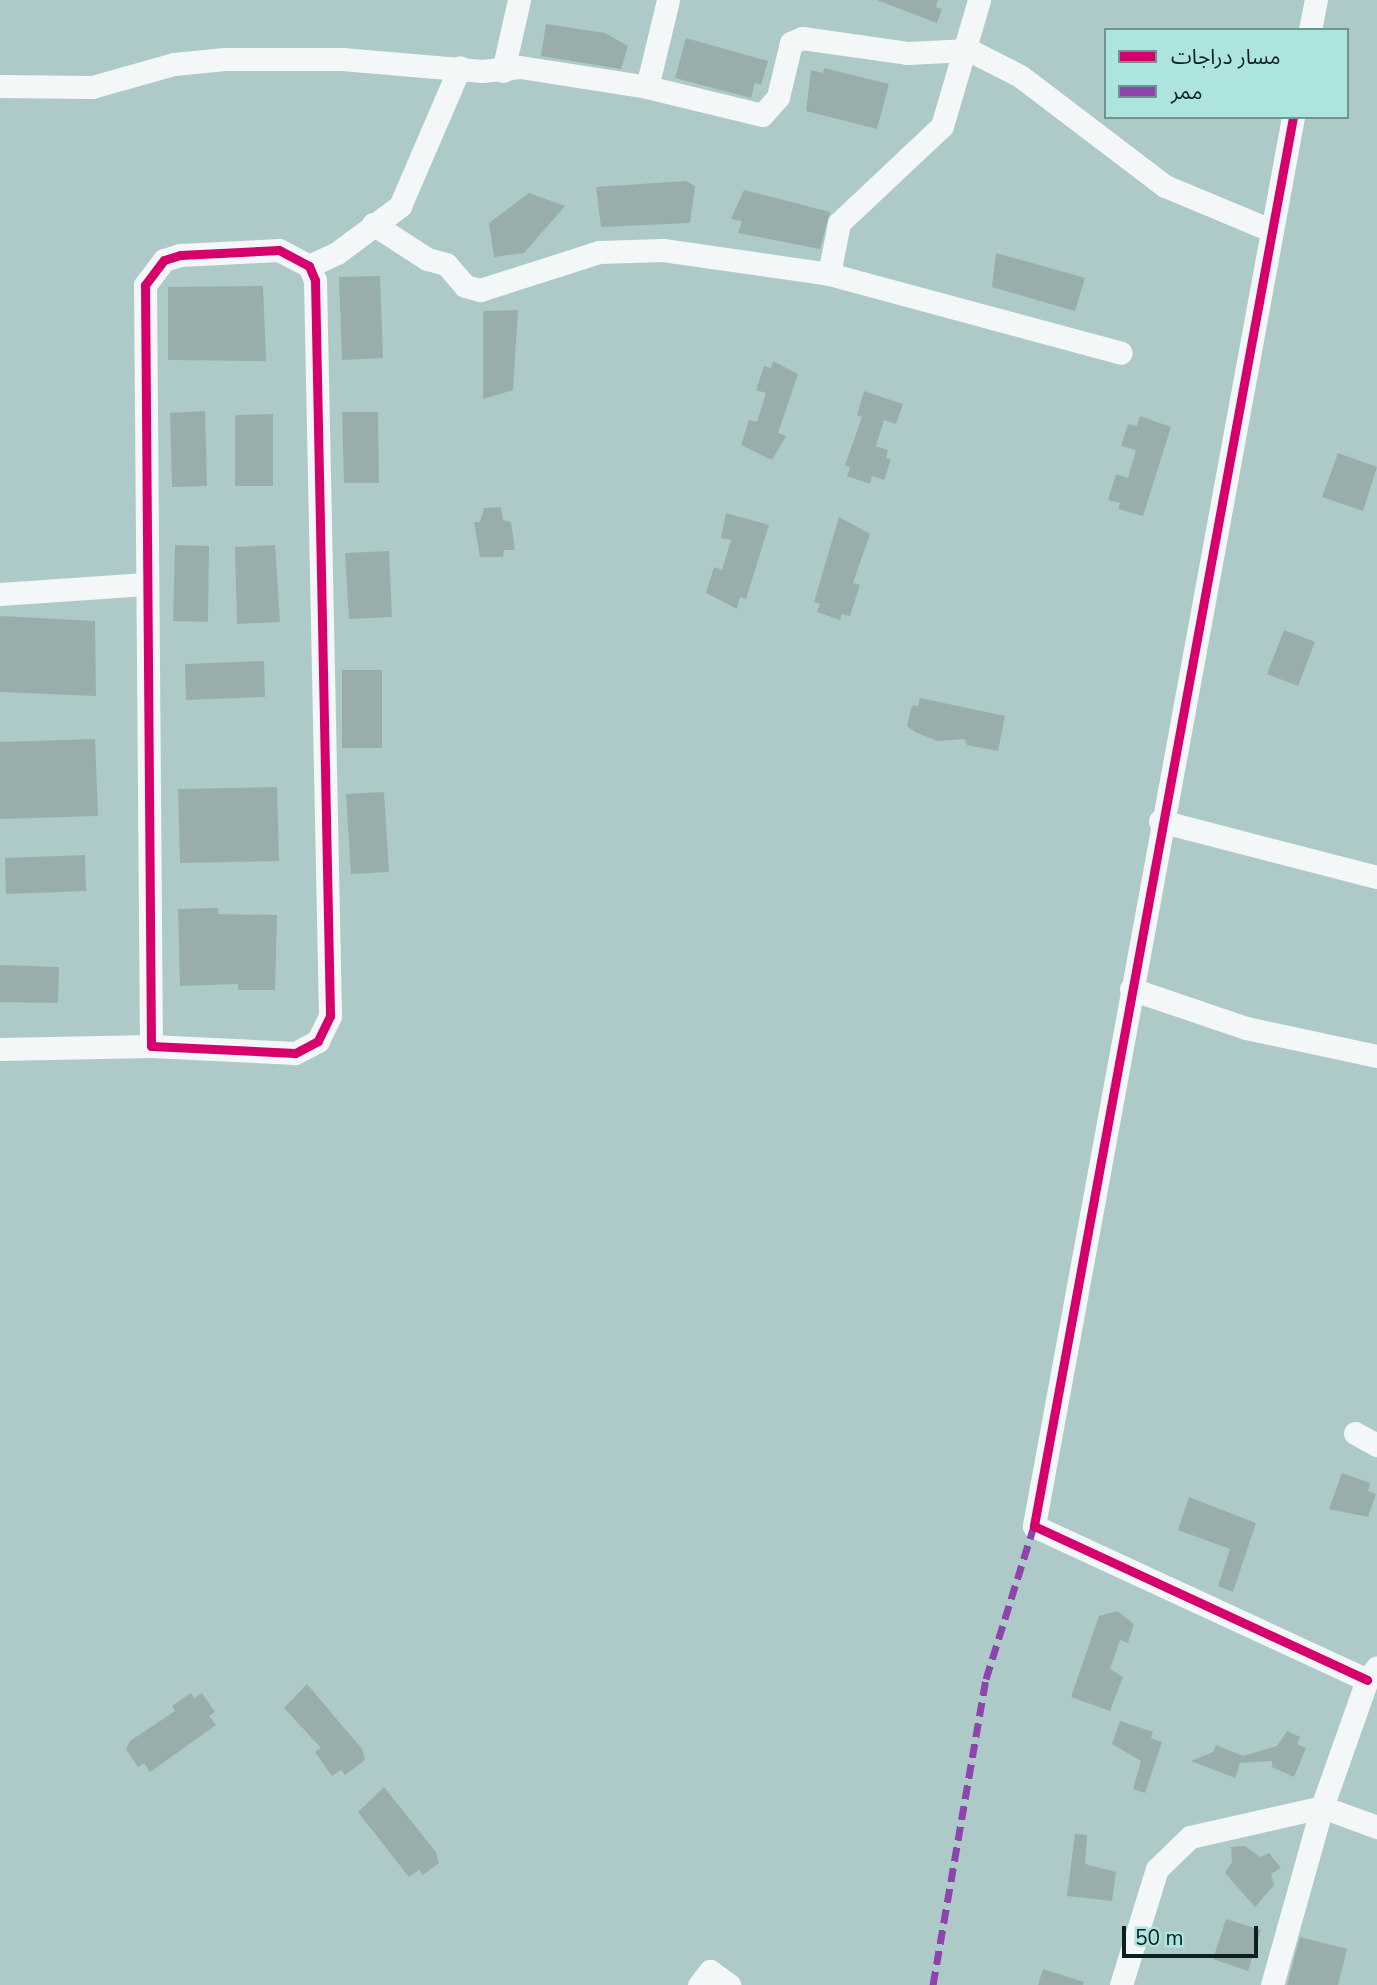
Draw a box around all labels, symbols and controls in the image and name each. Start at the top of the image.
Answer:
legend [1104,28,1349,119]
text: مسار دراجات [1171,43,1281,71]
text: ممر [1171,78,1202,106]
scale bar [1125,1912,1262,1956]
text: 50 m [1135,1924,1184,1952]

